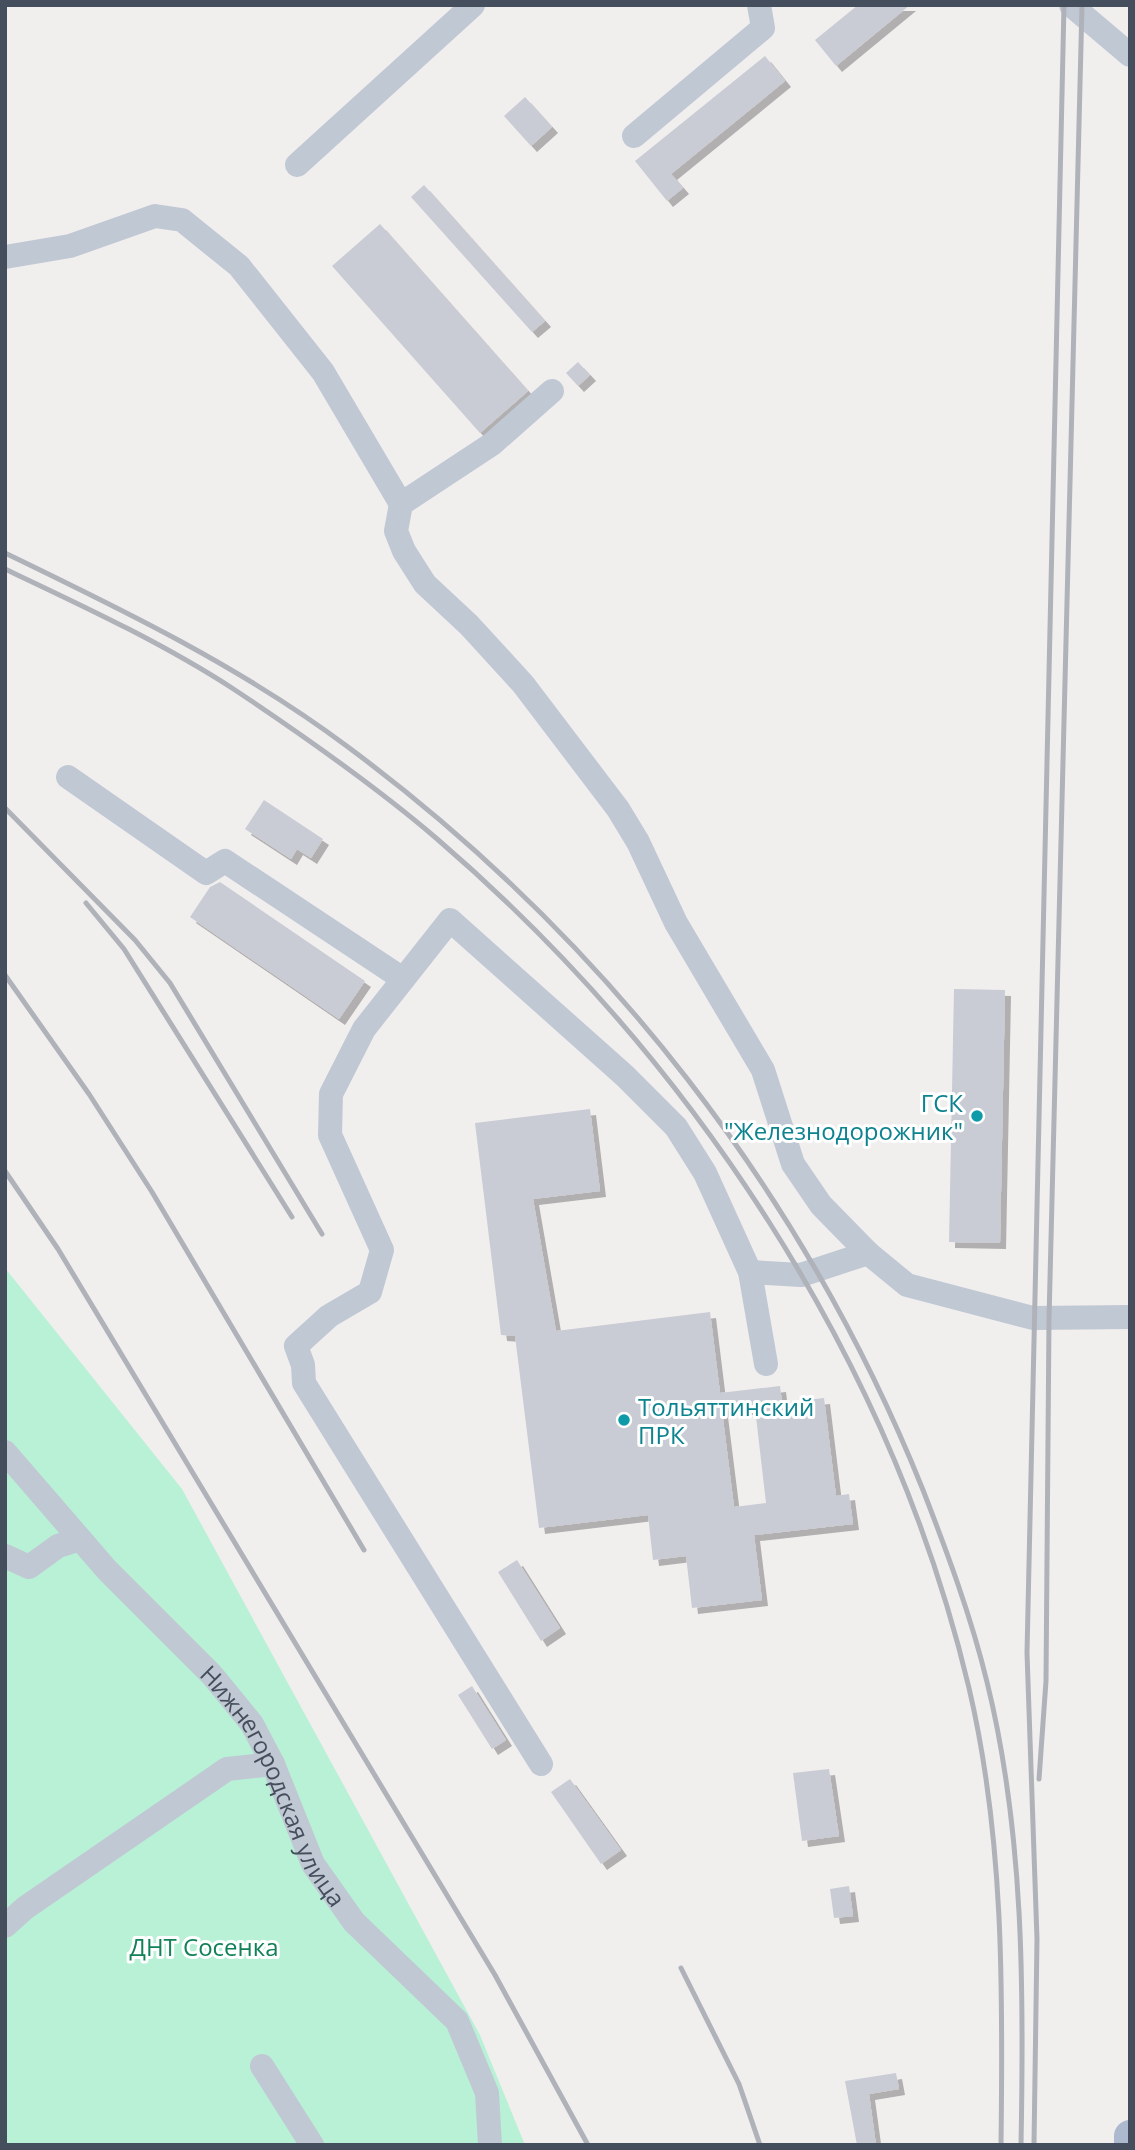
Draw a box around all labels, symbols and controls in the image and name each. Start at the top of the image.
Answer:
place label: ГСК "Железнодорожник" [724,1086,963,1147]
marker: ГСК "Железнодорожник" [969,1108,985,1124]
place label: Тольяттинский ПРК [638,1390,814,1451]
marker: Тольяттинский ПРК [616,1412,632,1428]
street label: Нижнегородская улица [194,1657,354,1913]
park label: ДНТ Сосенка [129,1930,279,1963]

